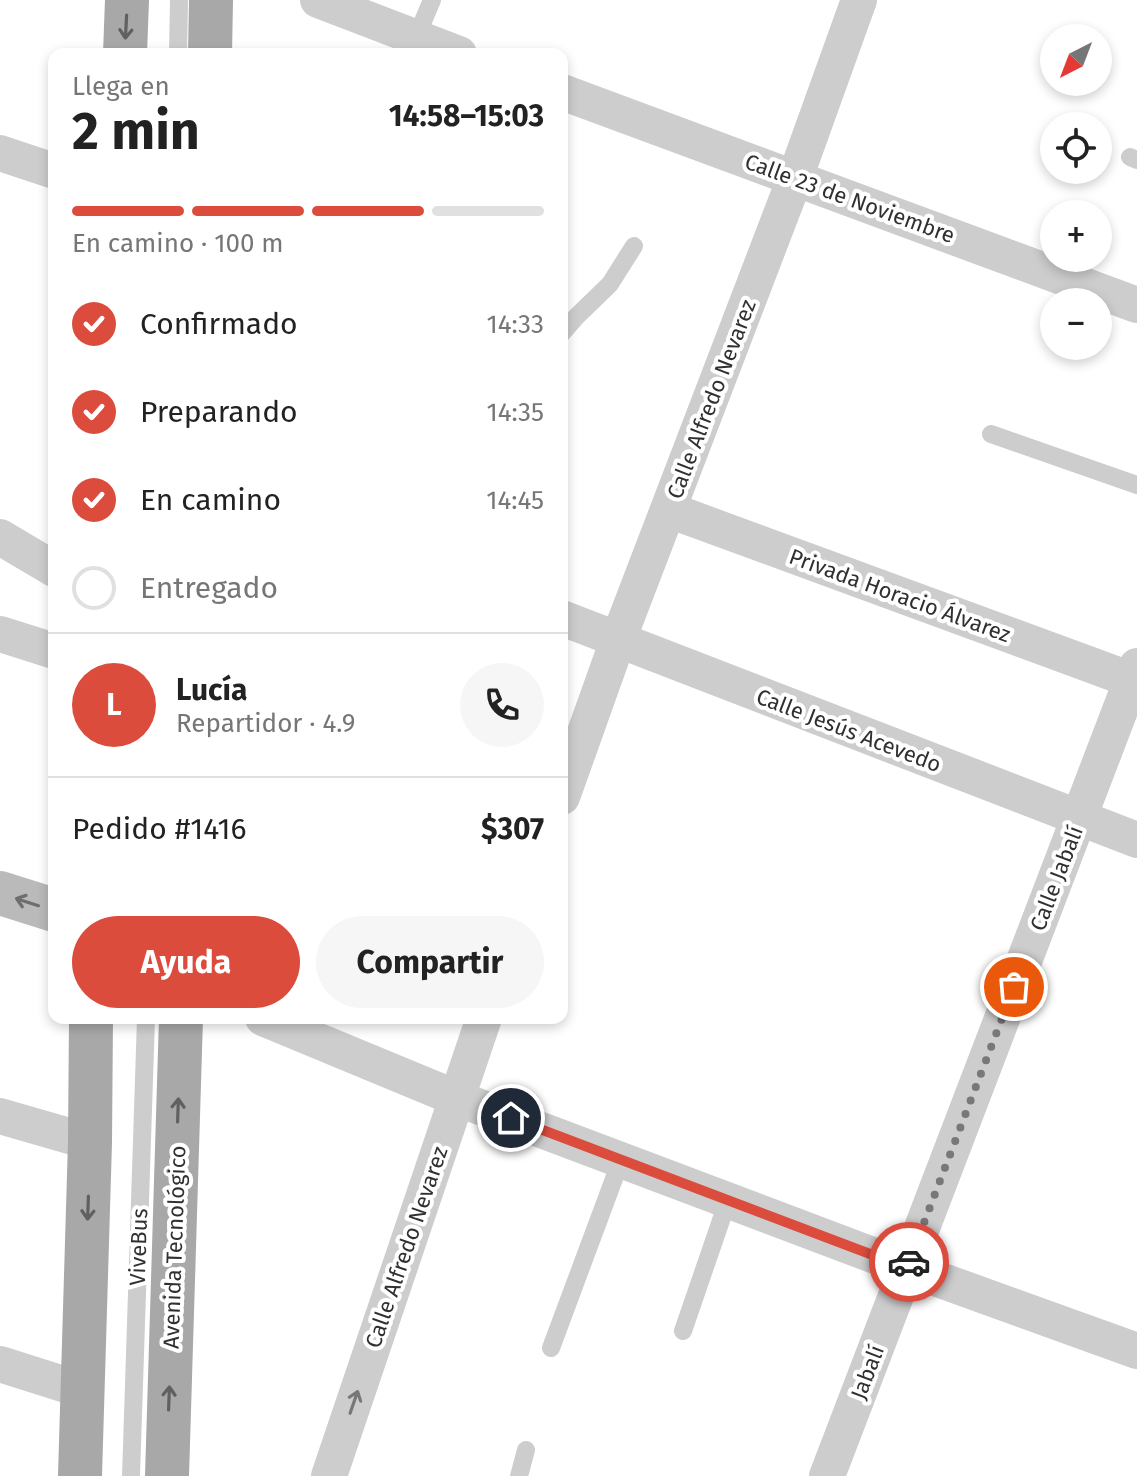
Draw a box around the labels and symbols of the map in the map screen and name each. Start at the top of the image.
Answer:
one-way arrow [118,13,133,40]
north arrow [1040,24,1112,96]
street label: Calle 23 de Noviembre [741,148,959,249]
street label: Calle Alfredo Nevarez [661,296,762,503]
street label: Privada Horacio Álvarez [785,543,1014,648]
street label: Calle Jesús Acevedo [753,683,945,778]
street label: Calle Jabalí [1024,822,1089,935]
one-way arrow [15,893,40,908]
pin [980,953,1048,1021]
pin [477,1084,545,1152]
one-way arrow [170,1097,186,1124]
street label: Calle Alfredo Nevarez [359,1143,454,1351]
street label: Avenida Tecnológico [157,1145,192,1349]
one-way arrow [80,1194,95,1221]
street label: ViveBus [124,1208,153,1286]
courier [869,1222,949,1302]
street label: Jabalí [845,1341,890,1403]
one-way arrow [162,1385,177,1412]
one-way arrow [347,1390,362,1415]

